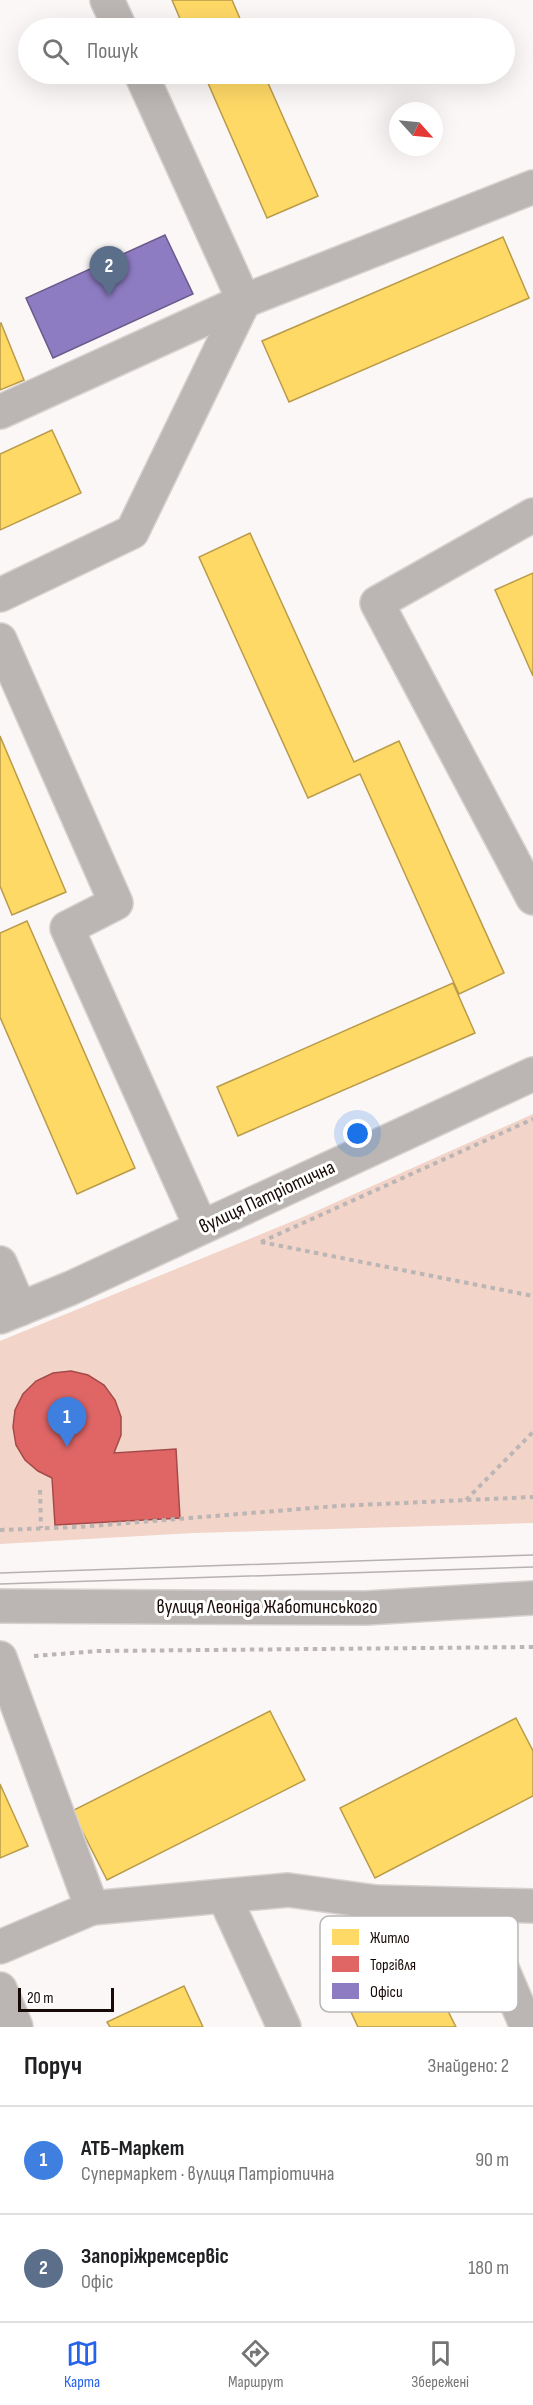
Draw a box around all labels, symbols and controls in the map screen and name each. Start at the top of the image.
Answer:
search box [18,18,515,84]
icon: search [39,35,72,68]
text: Пошук [87,38,138,65]
north arrow [389,102,443,156]
pin: 2 [90,246,128,296]
your location [343,1119,372,1148]
street label: вулиця Патріотична [195,1155,339,1239]
pin: 1 [48,1398,86,1447]
street label: вулиця Леоніда Жаботинського [156,1595,378,1619]
legend [320,1916,518,2012]
text: Житло [370,1929,410,1948]
text: Торгівля [370,1956,416,1975]
text: Офіси [370,1983,403,2002]
scale bar [18,1985,114,2012]
text: 20 m [27,1989,54,2008]
text: Поруч [24,2051,82,2082]
text: Знайдено: 2 [428,2054,509,2078]
text: АТБ-Маркет [81,2135,184,2162]
text: 1 [40,2148,47,2172]
text: 90 m [475,2148,509,2172]
text: Супермаркет · вулиця Патріотична [81,2162,335,2186]
text: Запоріжремсервіс [81,2243,229,2270]
text: 2 [39,2256,48,2280]
text: 180 m [468,2256,509,2280]
text: Офіс [81,2270,113,2294]
tab: Карта [64,2337,100,2392]
tab: Маршрут [228,2337,283,2392]
tab: Збережені [411,2337,469,2392]

